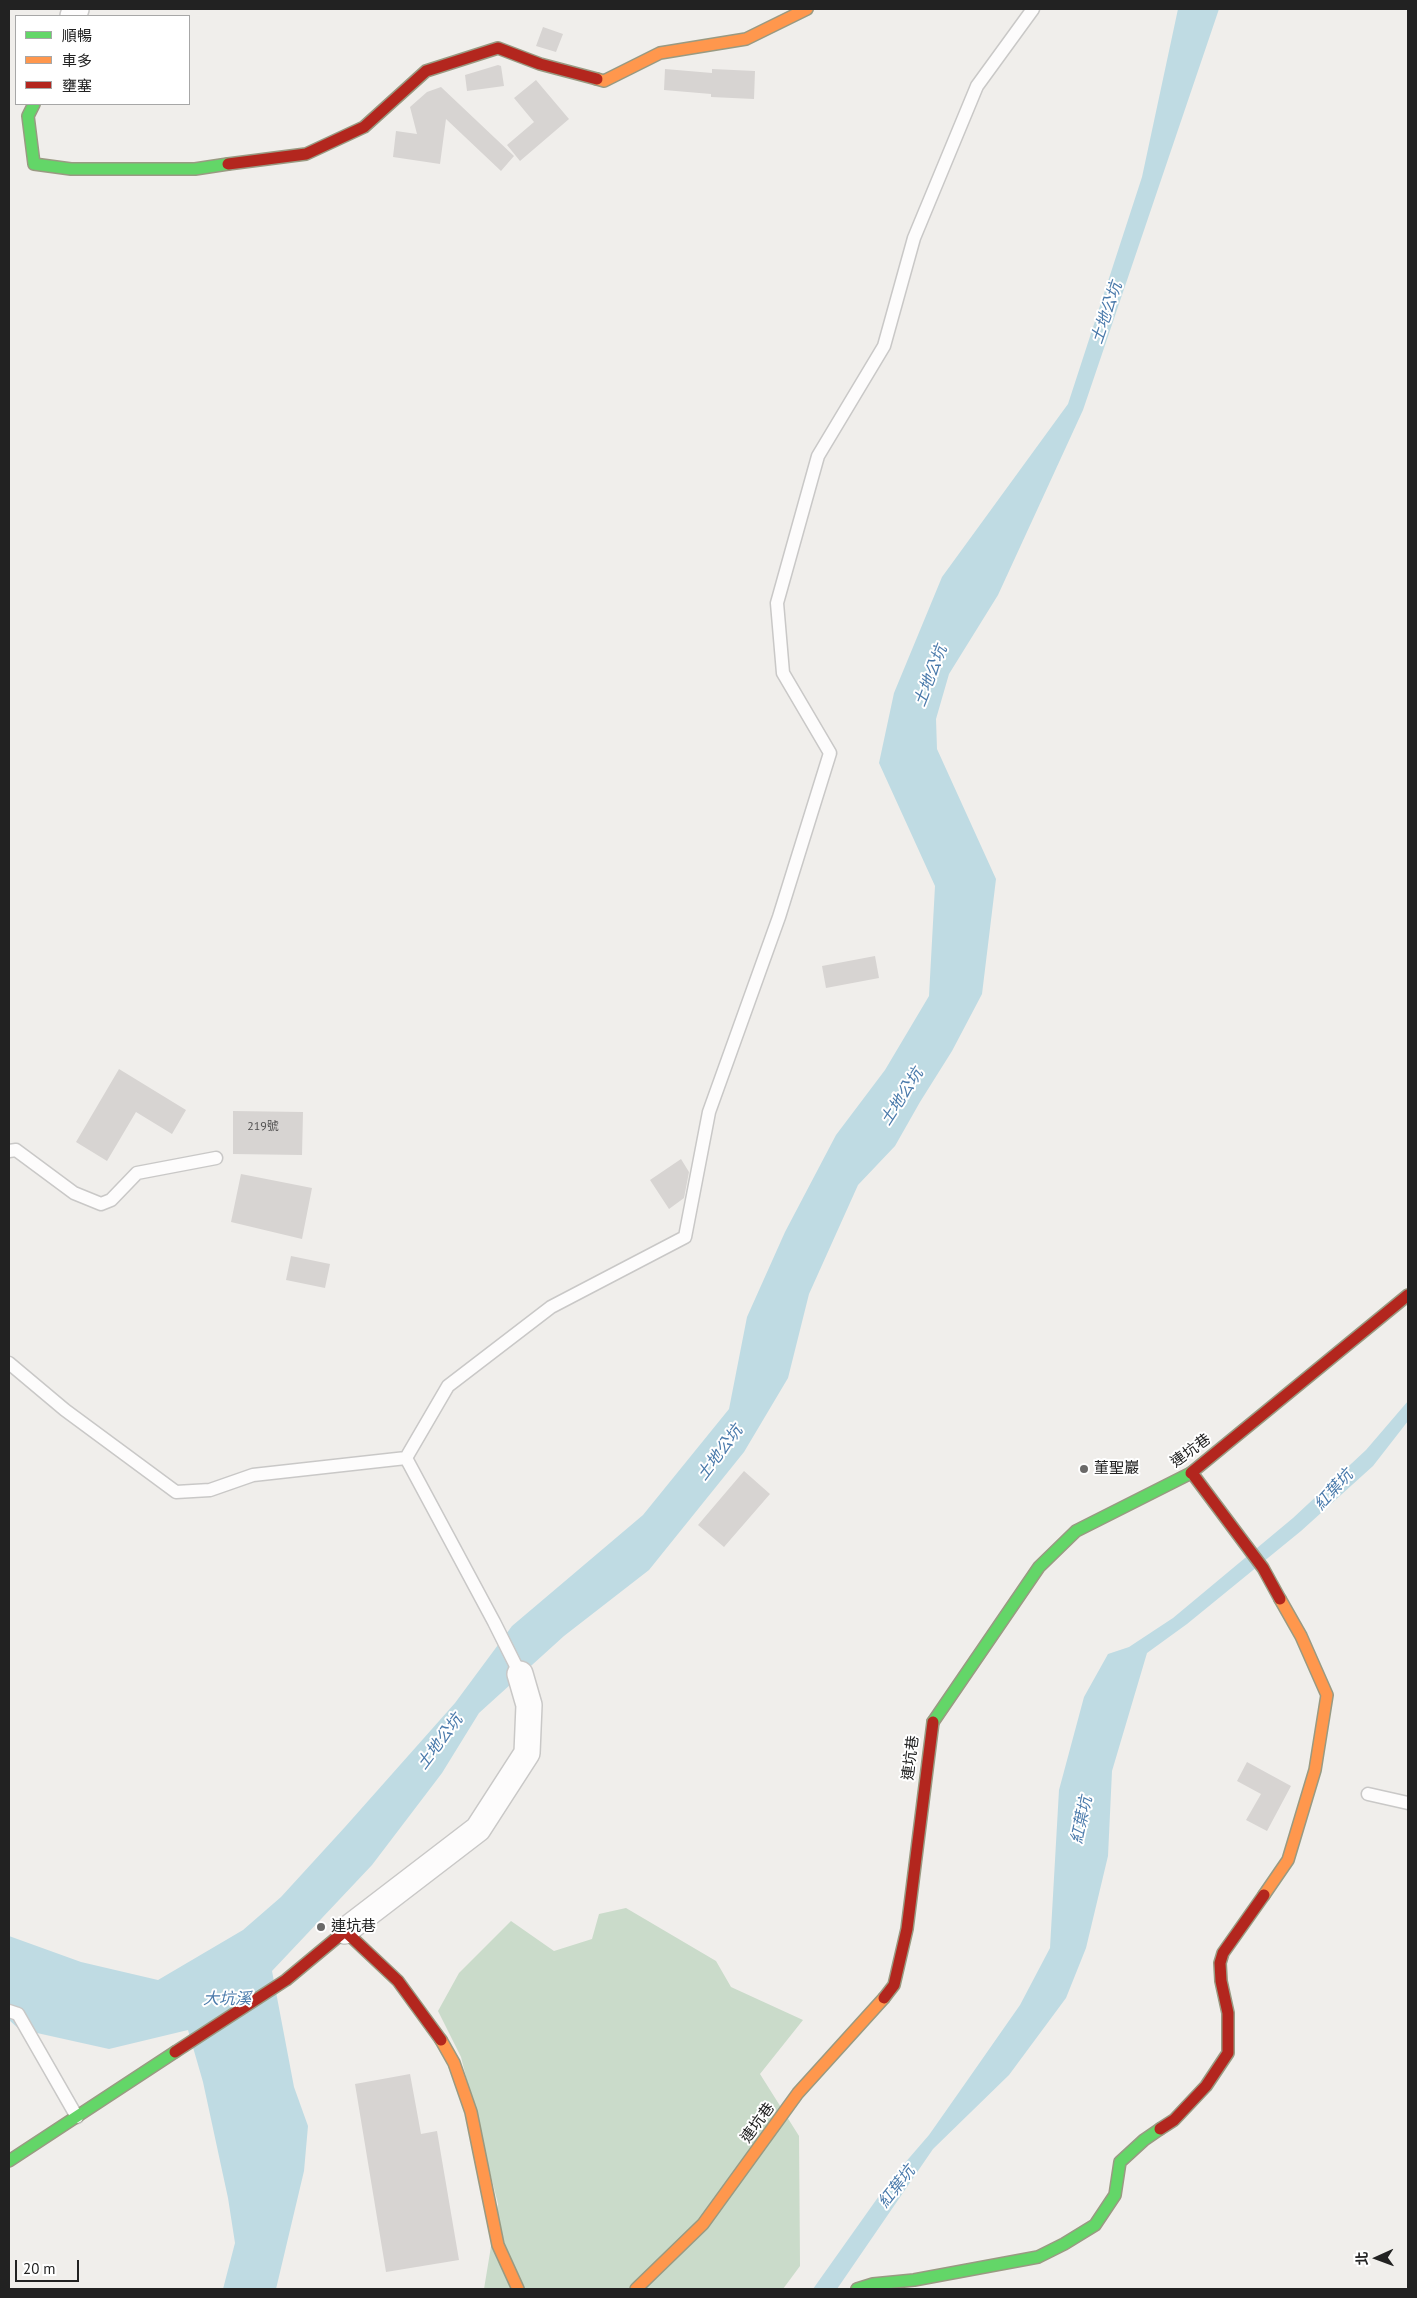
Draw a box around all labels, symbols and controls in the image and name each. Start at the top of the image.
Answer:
legend [15,15,190,105]
text: 順暢 [62,26,92,45]
text: 車多 [62,51,92,70]
text: 壅塞 [62,76,92,95]
water label: 土地公坑 [1088,280,1126,346]
water label: 土地公坑 [911,643,951,709]
water label: 土地公坑 [877,1065,927,1129]
house number: 219號 [247,1120,279,1134]
water label: 土地公坑 [693,1422,747,1484]
street label: 連坑巷 [1168,1430,1214,1472]
place label: 董聖巖 [1094,1460,1139,1478]
marker: 董聖巖 [1078,1463,1090,1475]
water label: 紅葉坑 [1311,1466,1357,1514]
water label: 土地公坑 [413,1711,467,1773]
street label: 連坑巷 [899,1735,923,1781]
water label: 紅葉坑 [1068,1795,1096,1845]
place label: 連坑巷 [331,1918,376,1936]
marker: 連坑巷 [315,1921,327,1933]
water label: 大坑溪 [203,1989,251,2009]
street label: 連坑巷 [737,2100,779,2146]
water label: 紅葉坑 [875,2162,919,2212]
north arrow [1352,2233,1402,2283]
scale bar [18,2250,81,2282]
text: 北 [1353,2251,1371,2266]
text: 20 m [23,2259,56,2278]

